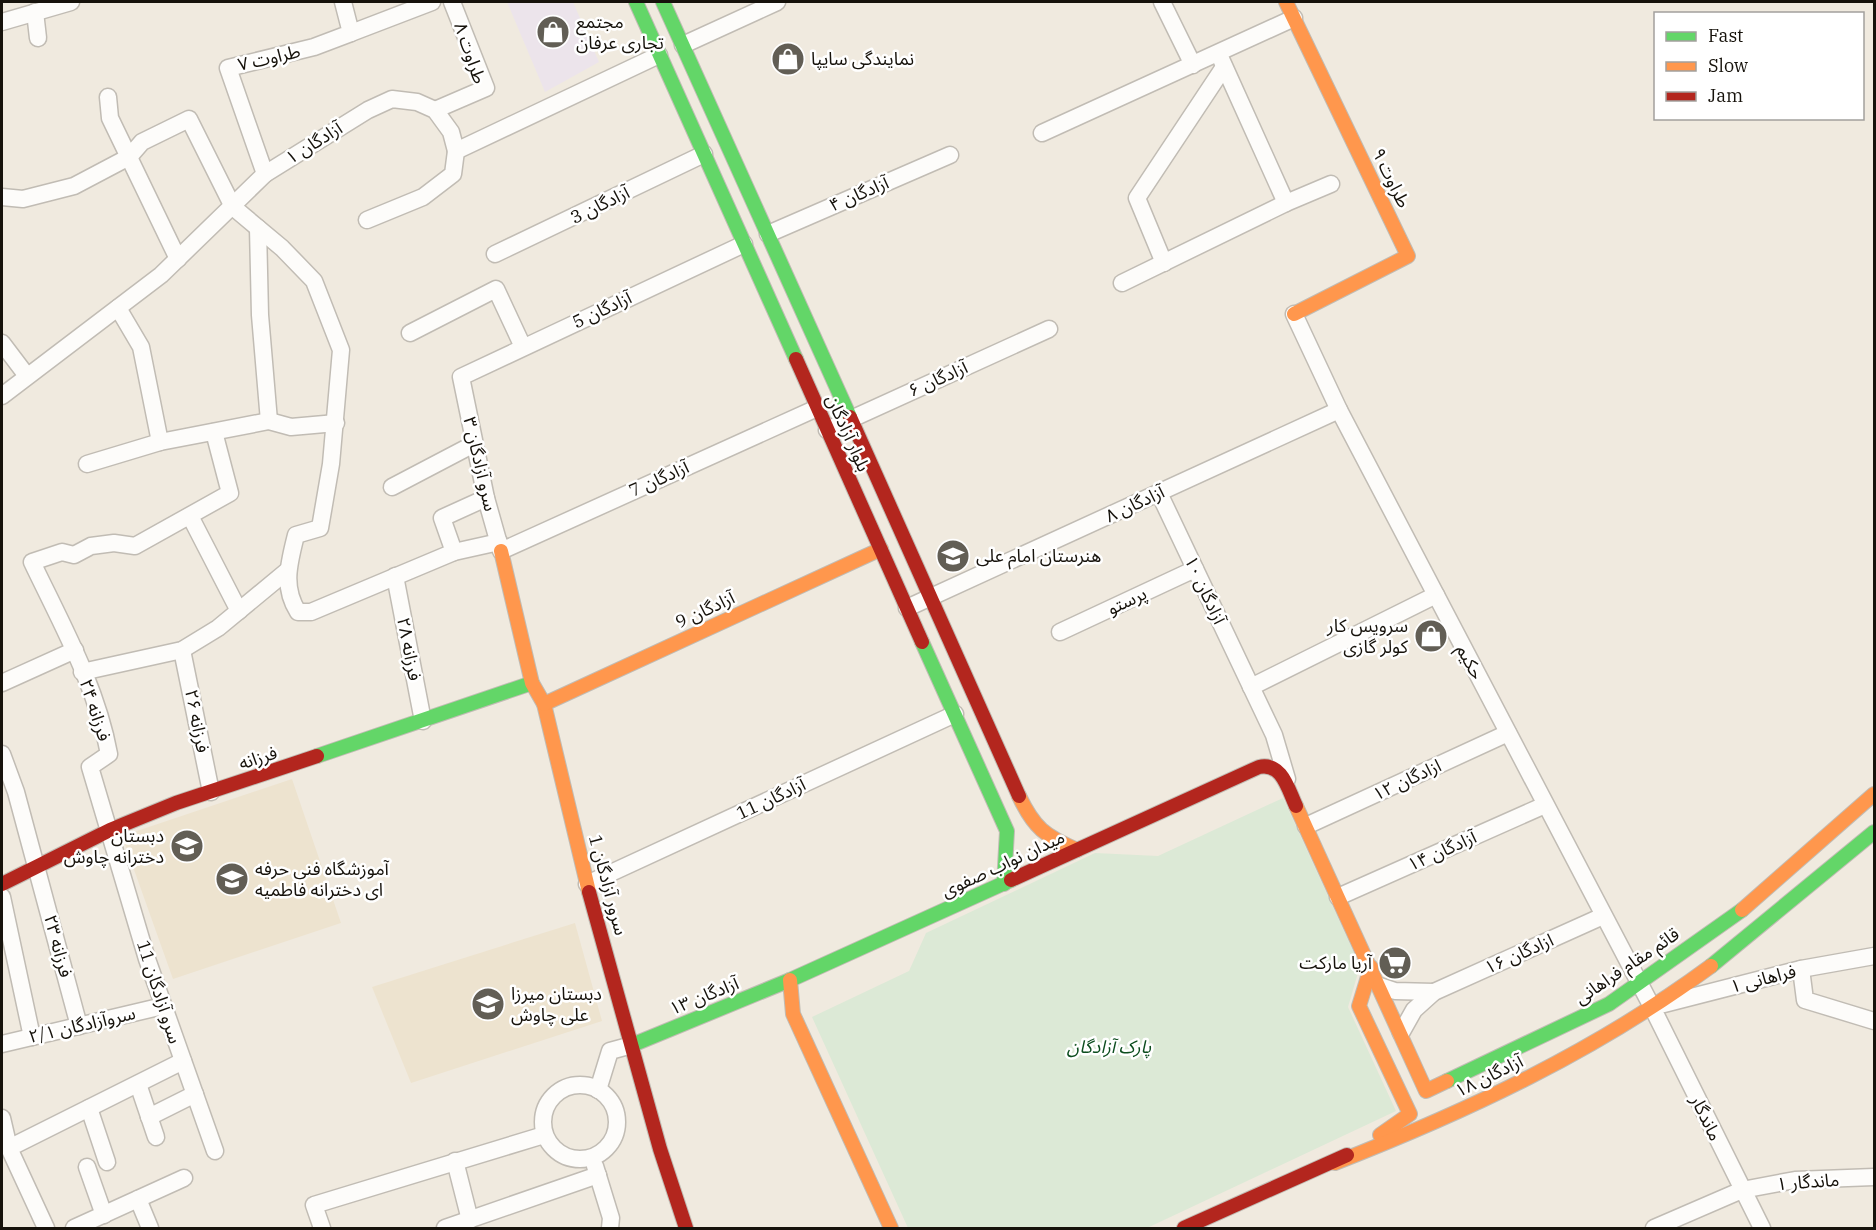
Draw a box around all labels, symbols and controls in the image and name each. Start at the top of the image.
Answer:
place label: مجتمع تجاری عرفان [576,10,664,54]
legend [1654,12,1864,120]
shop icon: مجتمع تجاری عرفان [535,14,571,50]
street label: طراوت ۸ [449,19,492,87]
text: Fast [1708,24,1743,47]
street label: طراوت ۷ [235,39,302,76]
shop icon: نمایندگی سایپا [770,41,806,77]
place label: نمایندگی سایپا [811,47,914,70]
text: Slow [1708,54,1748,77]
text: Jam [1708,84,1743,107]
street label: آزادگان ۱ [281,116,347,169]
street label: طراوت ۹ [1367,144,1416,211]
street label: آزادگان ۴ [825,170,893,216]
street label: آزادگان 3 [566,180,634,229]
street label: آزادگان 5 [568,285,636,333]
street label: آزادگان ۶ [904,355,972,402]
street label: بلوار آزادگان [821,391,876,475]
street label: سرو آزادگان ۳ [458,414,503,513]
street label: آزادگان 7 [625,455,693,502]
street label: آزادگان ۸ [1102,480,1169,527]
school or university icon: هنرستان امام علی [935,538,971,574]
place label: هنرستان امام علی [976,544,1101,570]
street label: آزادگان ۱۰ [1180,552,1232,628]
street label: پرستو [1103,581,1150,620]
street label: آزادگان 9 [671,585,739,633]
place label: سرویس کار کولر گازی [1326,614,1409,658]
street label: فرزانه ۲۸ [392,615,427,683]
shop icon: سرویس کار کولر گازی [1413,618,1449,654]
street label: حکیم [1450,640,1489,684]
street label: فرزانه ۲۴ [75,676,116,744]
street label: فرزانه ۲۶ [180,687,215,755]
street label: فرزانه [236,741,280,775]
street label: ازادگان ۱۲ [1369,754,1445,805]
street label: آزادگان 11 [732,772,810,825]
place label: دبستان دخترانه چاوش [64,824,164,868]
street label: میدان نواب صفوی [937,825,1068,902]
street label: آزادگان ۱۴ [1404,825,1480,876]
school or university icon: دبستان دخترانه چاوش [169,828,205,864]
street label: سرور آزادگان 1 [584,832,633,938]
place label: آموزشگاه فنی حرفه ای دخترانه فاطمیه [255,857,390,901]
school or university icon: آموزشگاه فنی حرفه ای دخترانه فاطمیه [214,861,250,897]
street label: فرزانه ۲۳ [39,912,78,980]
street label: قائم مقام فراهانی [1570,922,1685,1012]
street label: ازادگان ۱۶ [1481,928,1557,979]
street label: سرو آزادگان 11 [132,937,187,1047]
supermarket icon: آریا مارکت [1377,945,1413,981]
place label: آریا مارکت [1299,951,1373,974]
street label: فراهانی ۱ [1728,959,1798,998]
street label: آزادگان ۱۳ [666,971,743,1020]
place label: دبستان میرزا علی چاوش [511,982,602,1026]
school or university icon: دبستان میرزا علی چاوش [470,986,506,1022]
street label: ۲/۱ سروآزادگان [26,1001,138,1048]
park label: پارک آزادگان [1067,1035,1152,1059]
street label: آزادگان ۱۸ [1451,1049,1527,1102]
street label: ماندگار [1685,1090,1727,1145]
street label: ماندگار ۱ [1776,1168,1840,1195]

